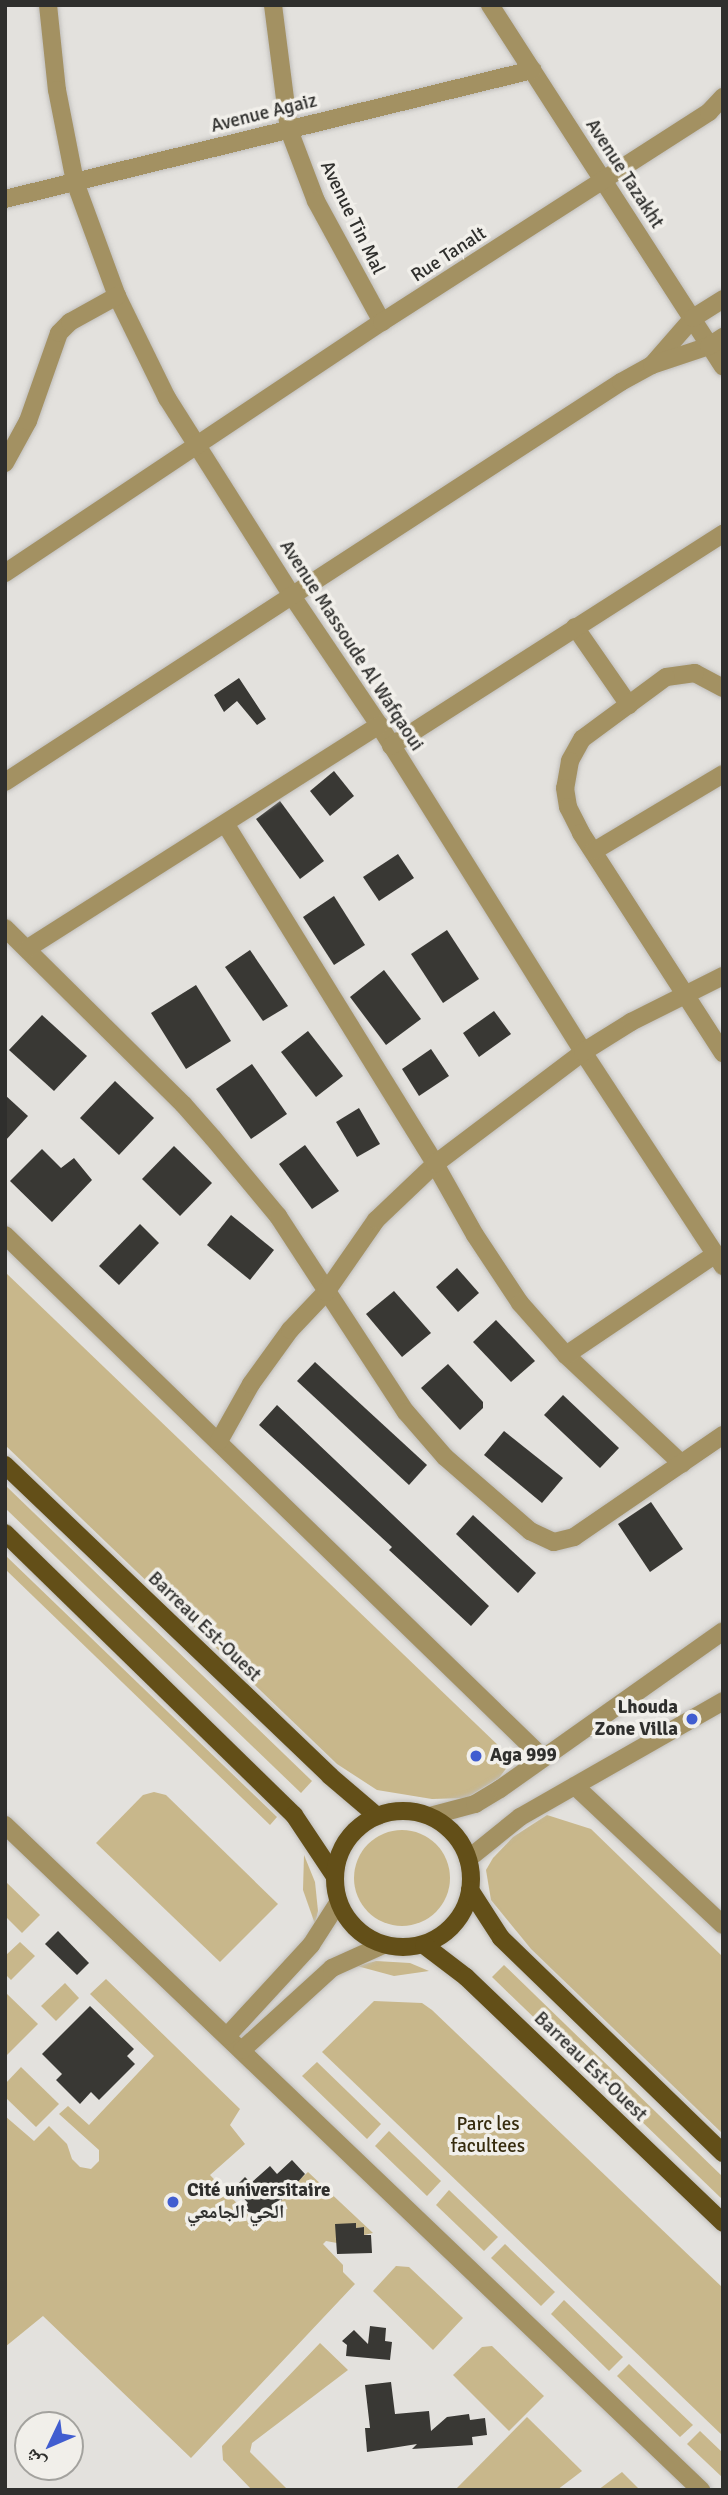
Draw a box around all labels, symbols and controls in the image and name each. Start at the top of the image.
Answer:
street label: Avenue Agaiz [209,90,319,138]
street label: Avenue Tazakht [580,115,668,233]
street label: Avenue Tin Mal [315,158,389,278]
street label: Rue Tanalt [407,222,491,288]
street label: Avenue Massoude Al Wafqaoui [274,536,428,756]
street label: Barreau Est-Ouest [143,1567,265,1687]
place label: Lhouda Zone Villa [595,1697,678,1741]
marker: Lhouda Zone Villa [684,1711,700,1727]
place label: Aga 999 [490,1745,557,1767]
marker: Aga 999 [468,1748,484,1764]
street label: Barreau Est-Ouest [529,2007,651,2127]
park label: Parc les facultees [451,2114,525,2158]
place label: Cité universitaire الحي الجامعي [187,2180,330,2224]
marker: Cité universitaire الحي الجامعي [165,2194,181,2210]
north arrow [14,2411,84,2481]
text: ش [20,2444,51,2475]

